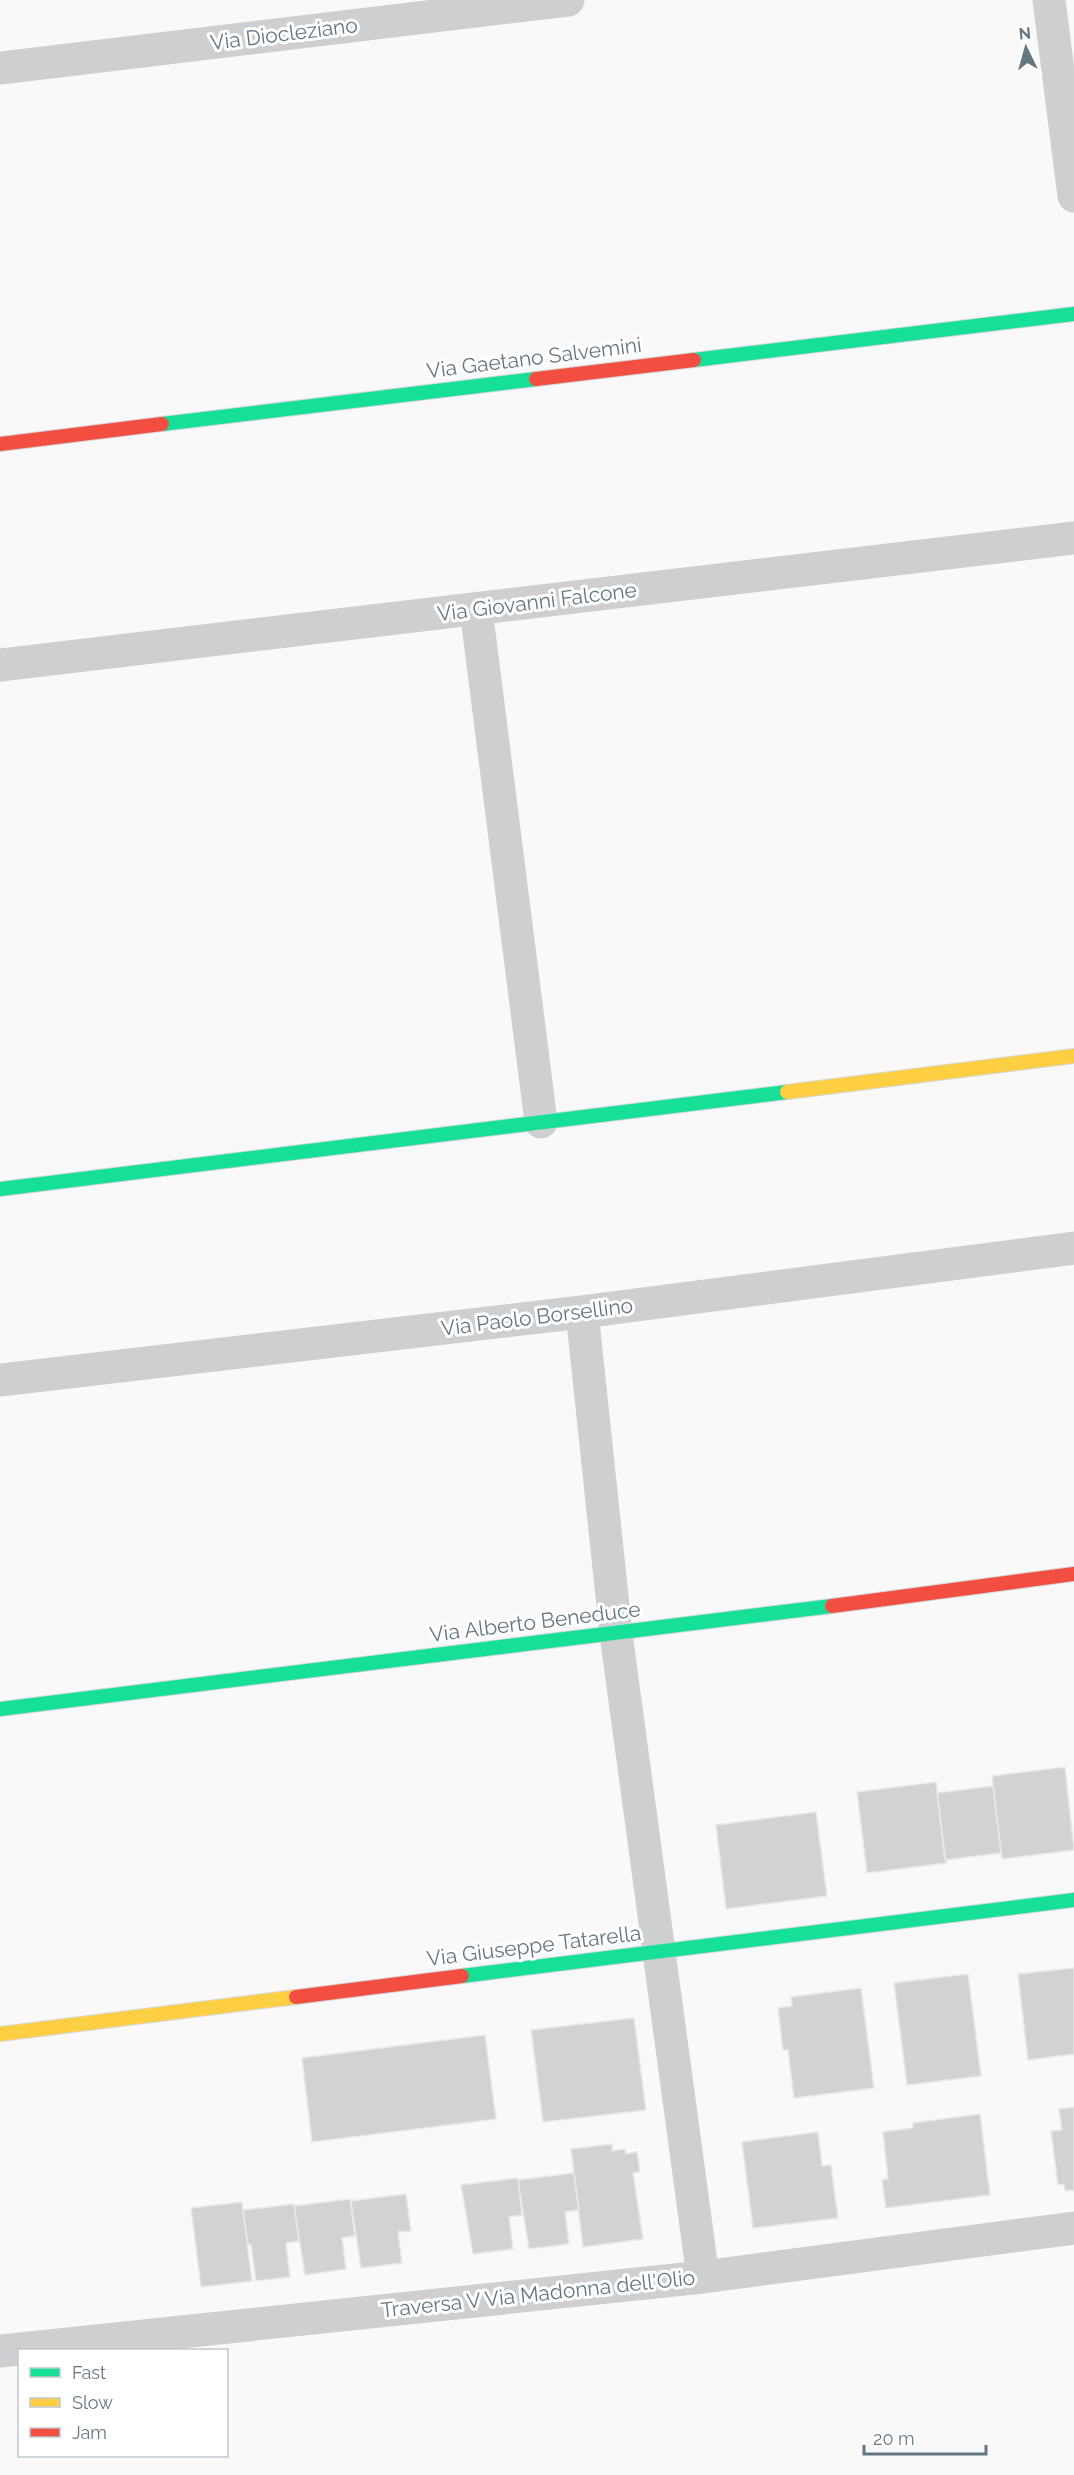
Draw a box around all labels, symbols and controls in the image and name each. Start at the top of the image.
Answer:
street label: Via Diocleziano [209,12,359,55]
north arrow [996,18,1056,78]
text: N [1018,24,1032,44]
street label: Via Gaetano Salvemini [425,332,643,383]
street label: Via Giovanni Falcone [436,577,638,626]
street label: Via Paolo Borsellino [440,1292,634,1341]
street label: Via Alberto Beneduce [428,1596,642,1647]
street label: Via Giuseppe Tatarella [425,1920,643,1971]
street label: Traversa V Via Madonna dell'Olio [380,2265,696,2322]
legend [18,2349,228,2457]
text: Fast [72,2362,106,2383]
text: Slow [72,2392,113,2413]
scale bar [864,2418,986,2456]
text: Jam [72,2422,107,2443]
text: 20 m [873,2428,915,2449]

